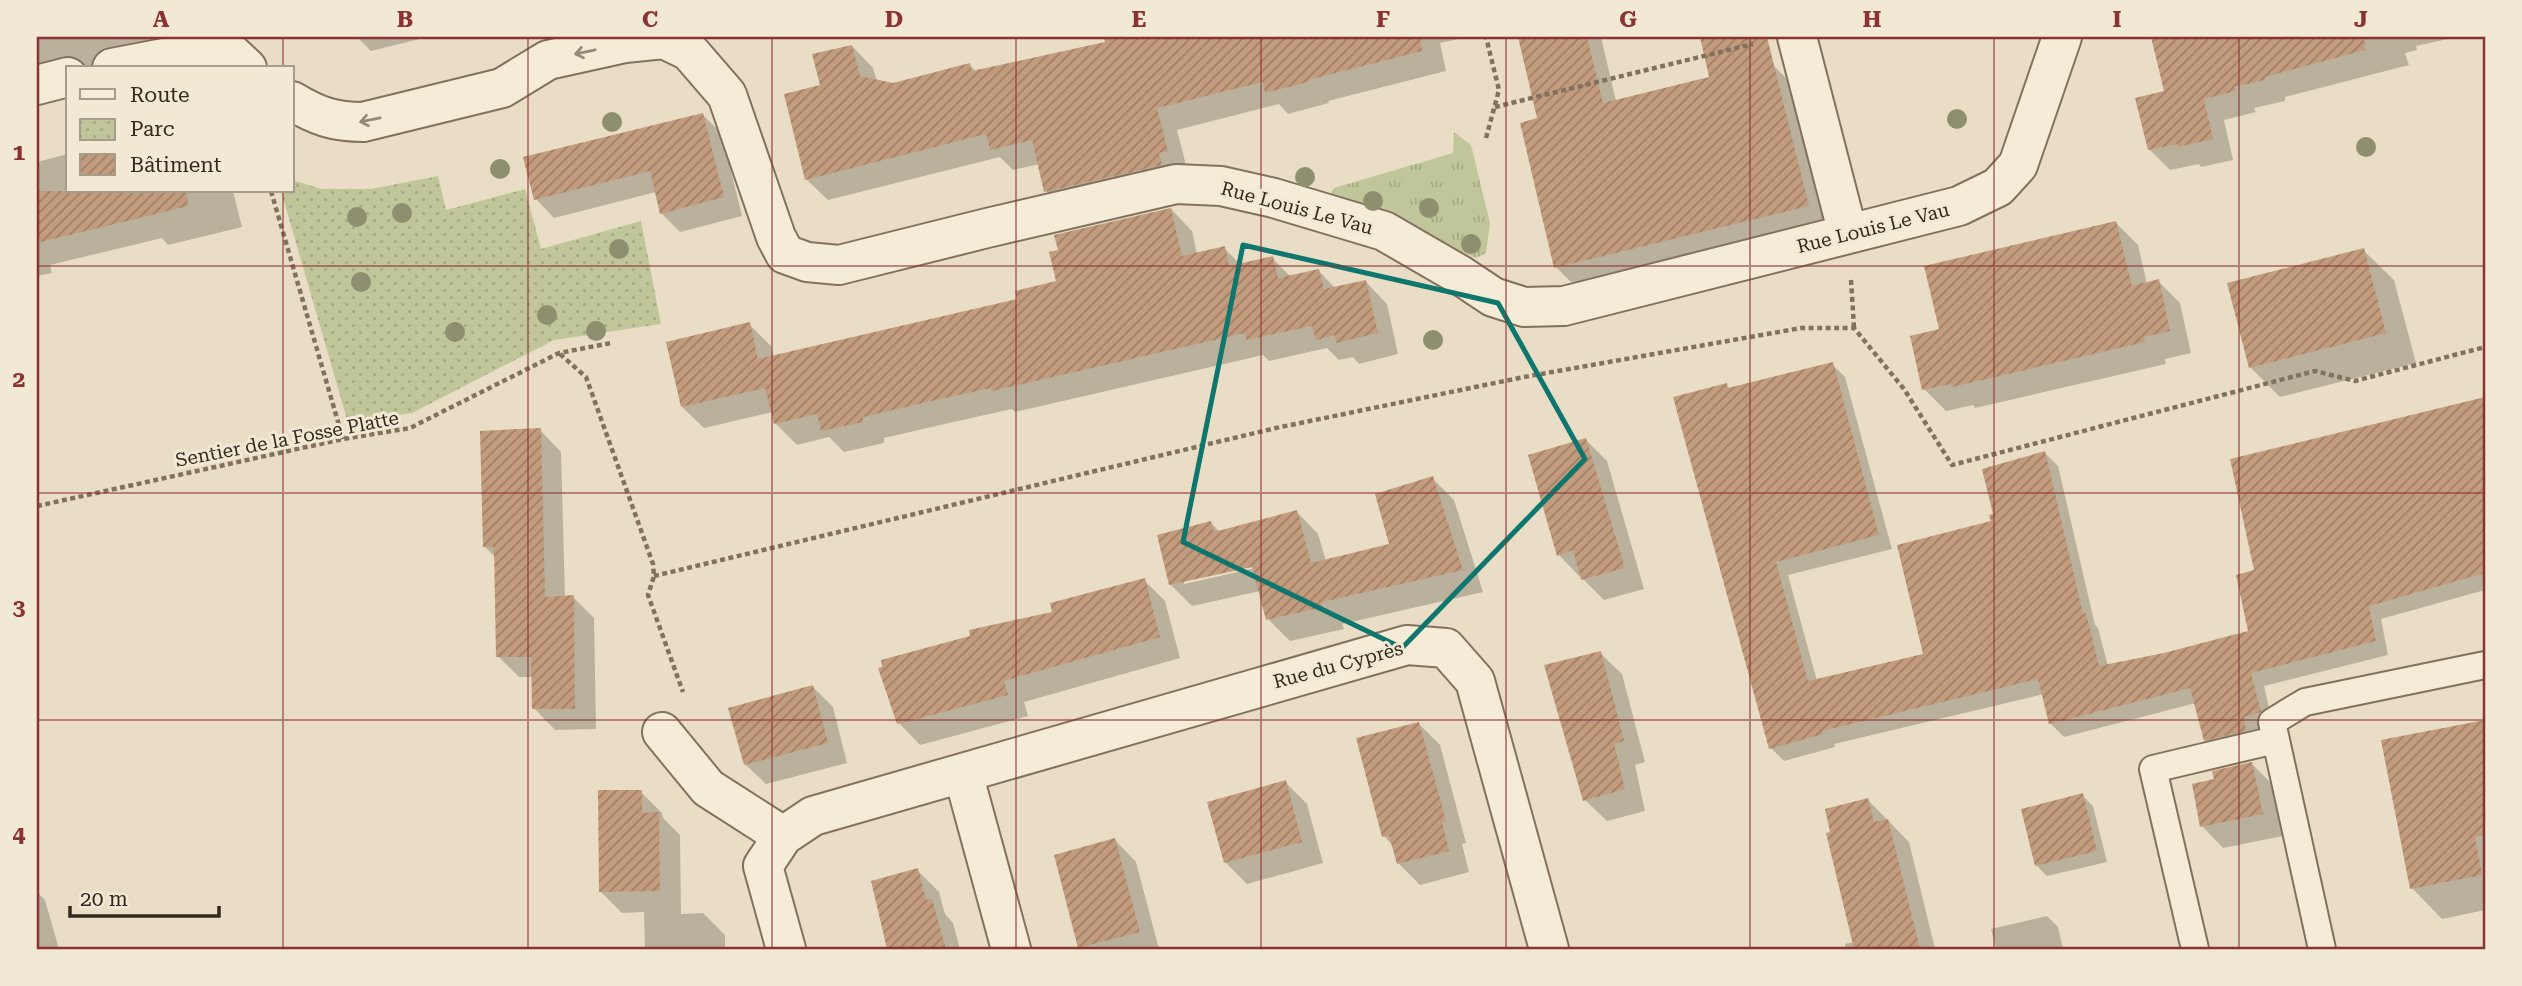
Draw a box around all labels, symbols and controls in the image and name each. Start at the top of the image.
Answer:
text: A [153,6,170,33]
text: B [397,6,413,33]
text: C [642,6,658,33]
text: D [885,6,903,33]
text: E [1132,6,1146,33]
text: F [1376,6,1390,33]
text: G [1619,6,1637,33]
text: H [1863,6,1882,33]
text: I [2112,6,2122,33]
text: J [2354,6,2368,33]
one-way arrow [574,46,597,59]
legend [66,66,294,192]
text: Route [130,83,189,107]
one-way arrow [359,113,382,127]
text: Parc [130,117,175,141]
text: 1 [13,139,26,166]
text: Bâtiment [130,153,222,177]
street label: Rue Louis Le Vau [1218,177,1376,239]
street label: Rue Louis Le Vau [1794,198,1952,258]
text: 2 [13,366,25,393]
street label: Sentier de la Fosse Platte [173,406,401,472]
text: 3 [13,594,26,621]
street label: Rue du Cyprès [1271,637,1405,693]
text: 4 [13,821,26,848]
scale bar [70,874,219,918]
text: 20 m [80,887,128,911]

